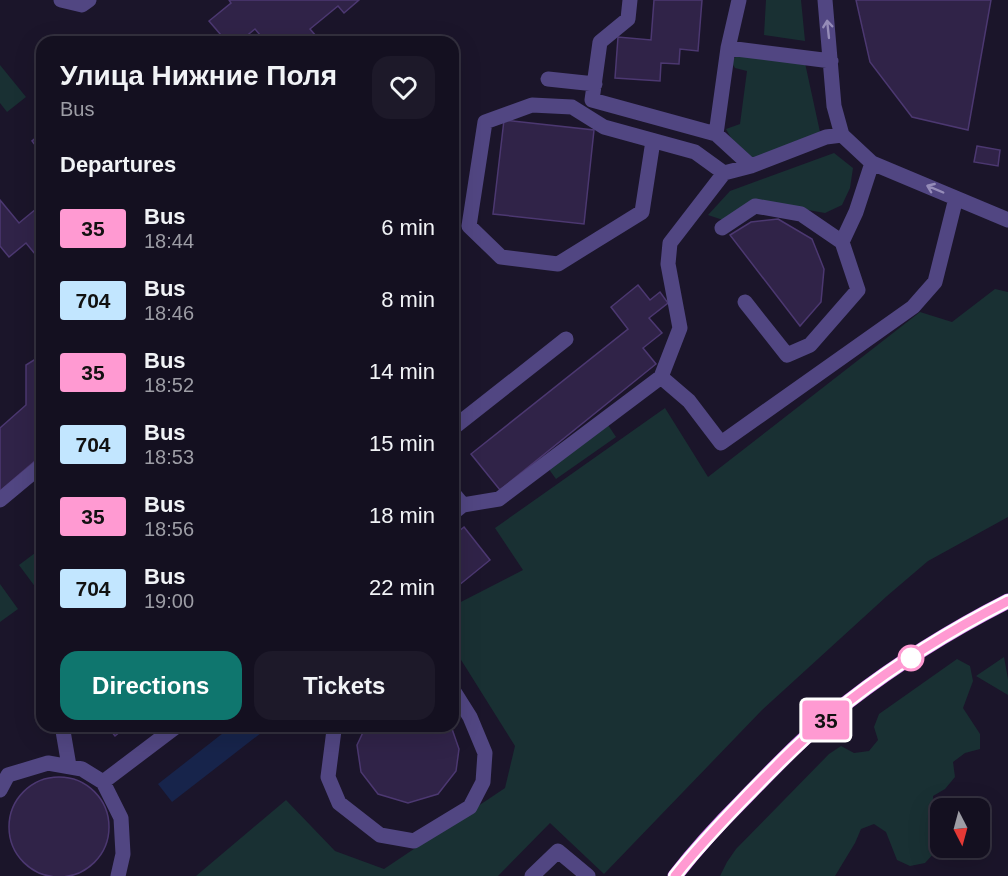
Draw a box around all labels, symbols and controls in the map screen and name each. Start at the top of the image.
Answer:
one-way arrow [822,20,833,40]
button: heart [372,56,435,119]
text: Улица Нижние Поля [60,60,337,91]
text: Bus [60,98,94,120]
text: Departures [60,152,176,177]
one-way arrow [926,183,944,194]
text: Bus [144,204,186,229]
text: 6 min [381,215,435,240]
text: 35 [81,217,105,240]
text: 18:44 [144,230,194,252]
text: Bus [144,276,186,301]
text: 8 min [381,287,435,312]
text: 704 [75,289,111,312]
text: 18:46 [144,302,194,324]
text: Bus [144,348,186,373]
text: 14 min [369,359,435,384]
text: 35 [81,361,105,384]
text: 18:52 [144,374,194,396]
text: Bus [144,420,186,445]
text: 15 min [369,431,435,456]
text: 704 [75,433,111,456]
text: 18:53 [144,446,194,468]
text: Bus [144,492,186,517]
text: 18 min [369,503,435,528]
text: 35 [81,505,105,528]
text: 18:56 [144,518,194,540]
text: Bus [144,564,186,589]
text: 22 min [369,575,435,600]
text: 704 [75,577,111,600]
text: 19:00 [144,590,194,612]
unlabelled marker [898,645,924,671]
button: Directions [60,651,242,720]
button: Tickets [254,651,435,720]
line badge: 35 [799,700,853,740]
text: 35 [814,709,838,732]
north arrow [930,798,990,858]
map controls [930,798,990,858]

